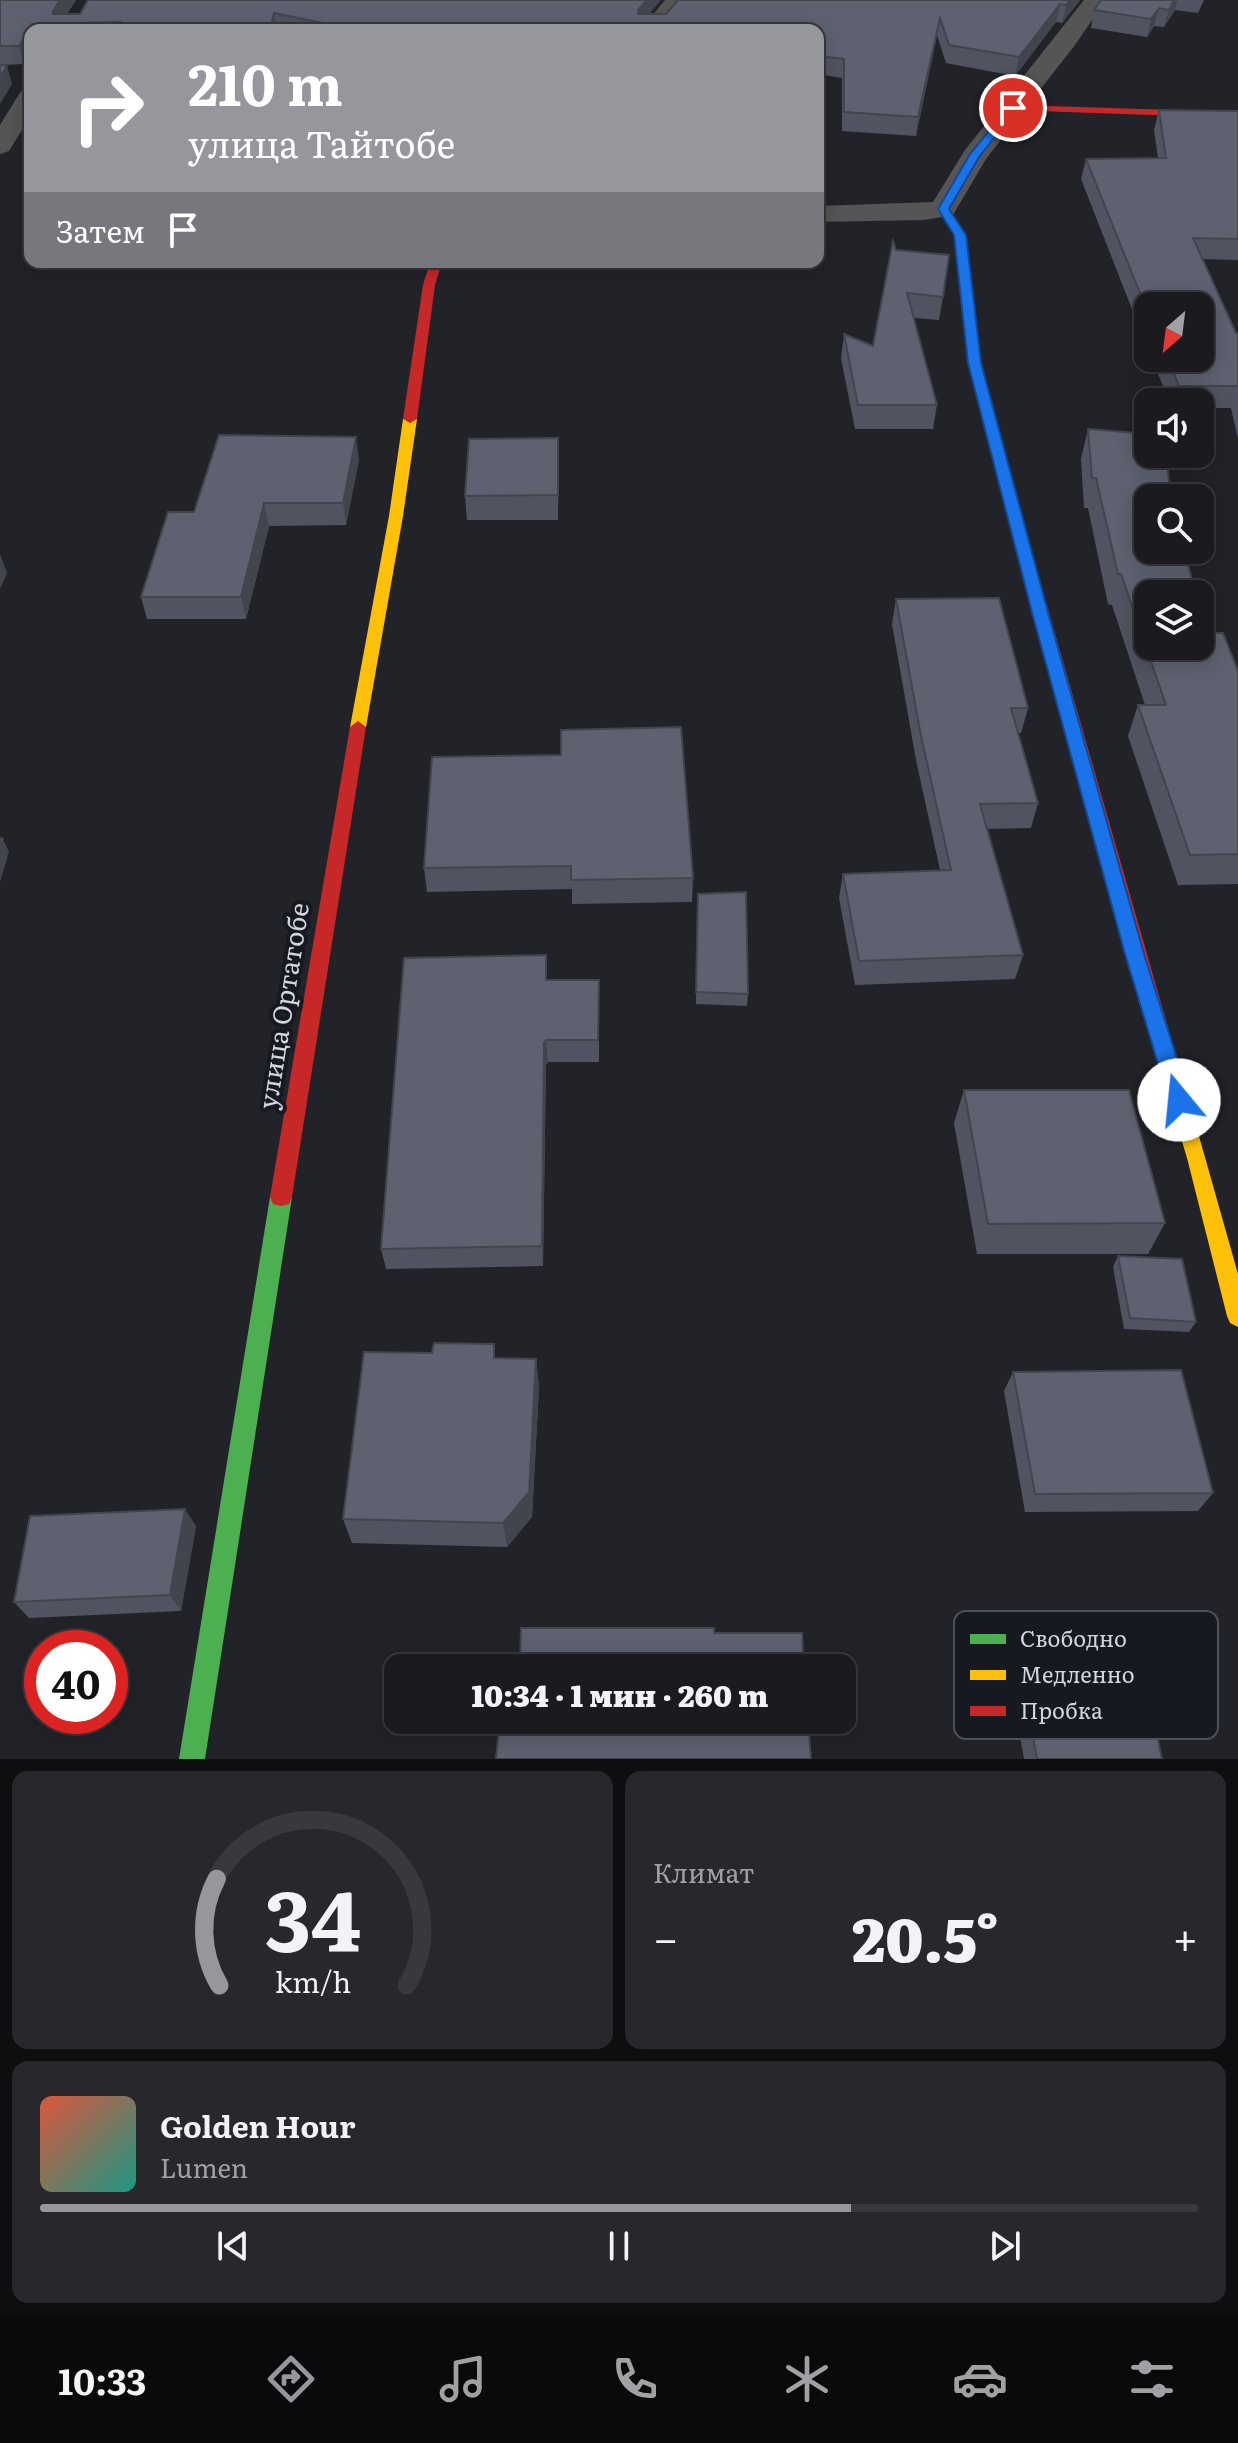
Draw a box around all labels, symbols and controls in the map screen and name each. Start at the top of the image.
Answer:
text: 210 m [188,40,343,123]
icon: right [56,56,160,160]
pin [979,74,1047,142]
icon: arrive [991,86,1035,130]
text: улица Тайтобе [188,116,455,169]
text: Затем [56,208,145,252]
icon: arrive [161,208,205,252]
north arrow [1134,292,1214,372]
map controls [1134,292,1214,660]
button: sound [1134,388,1214,468]
button: search [1134,484,1214,564]
button: layers [1134,580,1214,660]
street label: улица Ортатобе [246,900,317,1112]
position arrow [1137,1058,1221,1142]
legend [954,1611,1218,1739]
text: Свободно [1020,1621,1127,1654]
speed limit sign: 40 [24,1630,128,1734]
text: Медленно [1020,1657,1135,1690]
text: 10:34 · 1 мин · 260 m [472,1672,769,1716]
text: Пробка [1020,1693,1103,1726]
text: Климат [653,1852,754,1891]
text: 34 [264,1854,361,1978]
text: 20.5° [852,1891,999,1980]
text: − [653,1903,679,1969]
text: + [1172,1903,1198,1969]
text: km/h [274,1959,351,2002]
text: Golden Hour [160,2103,355,2147]
text: Lumen [160,2147,248,2186]
icon: previous [211,2224,255,2268]
icon: pause [597,2224,641,2268]
icon: next [983,2224,1027,2268]
icon: directions [263,2351,319,2407]
icon: music [435,2351,491,2407]
icon: phone [607,2351,663,2407]
icon: climate [779,2351,835,2407]
icon: car [952,2351,1008,2407]
icon: filters [1124,2351,1180,2407]
text: 10:33 [58,2353,146,2406]

